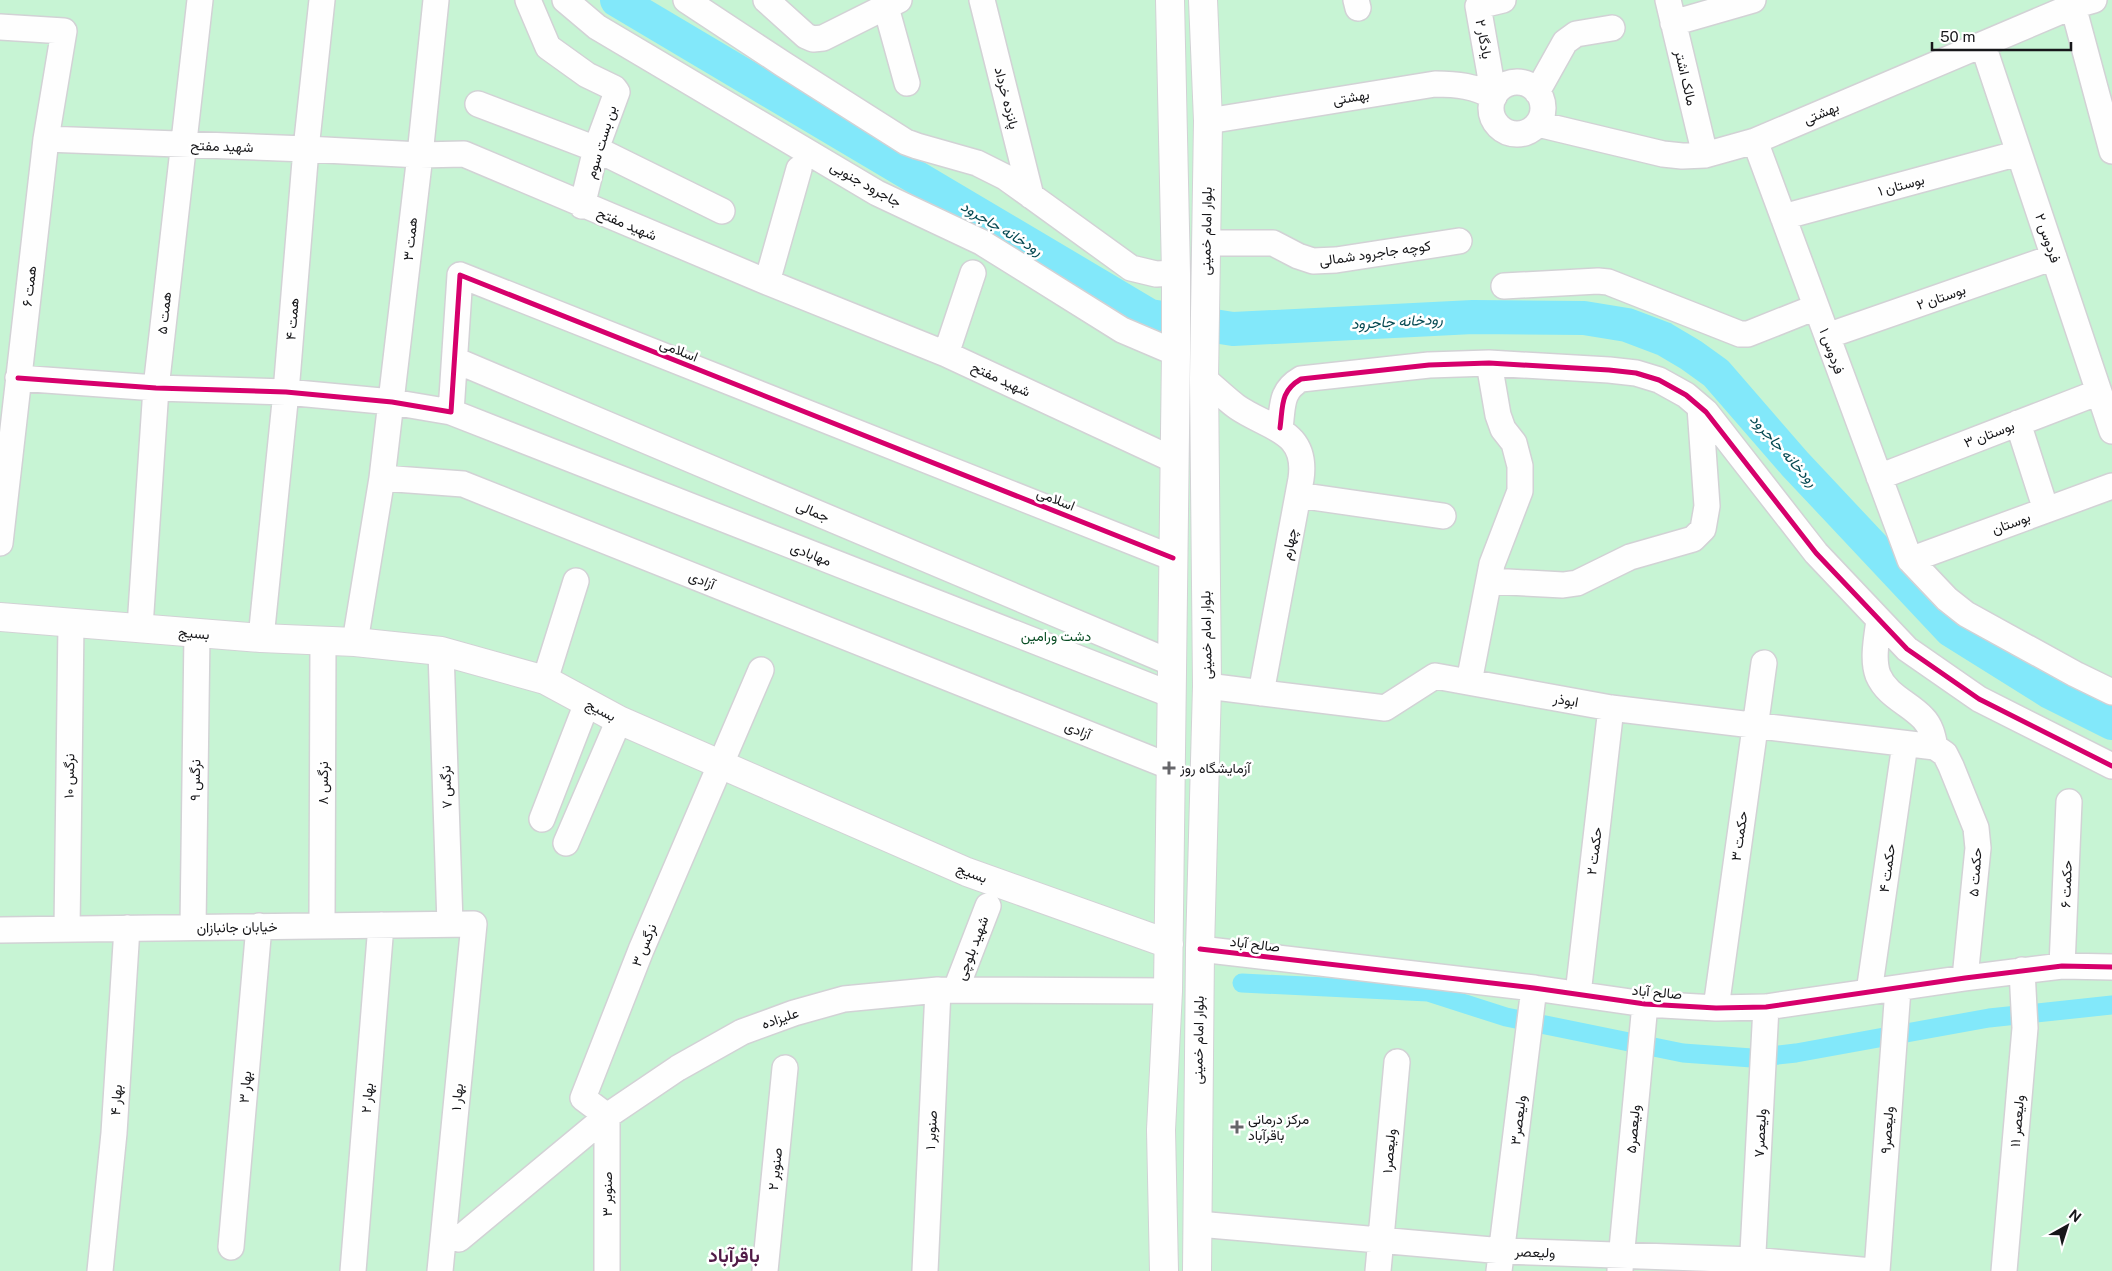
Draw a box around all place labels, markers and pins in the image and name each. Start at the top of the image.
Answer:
place label: آزمایشگاه روز [1179,760,1252,777]
marker: آزمایشگاه روز [1162,761,1176,775]
place label: مرکز درمانی باقرآباد [1248,1111,1309,1144]
marker: مرکز درمانی باقرآباد [1230,1120,1244,1134]

